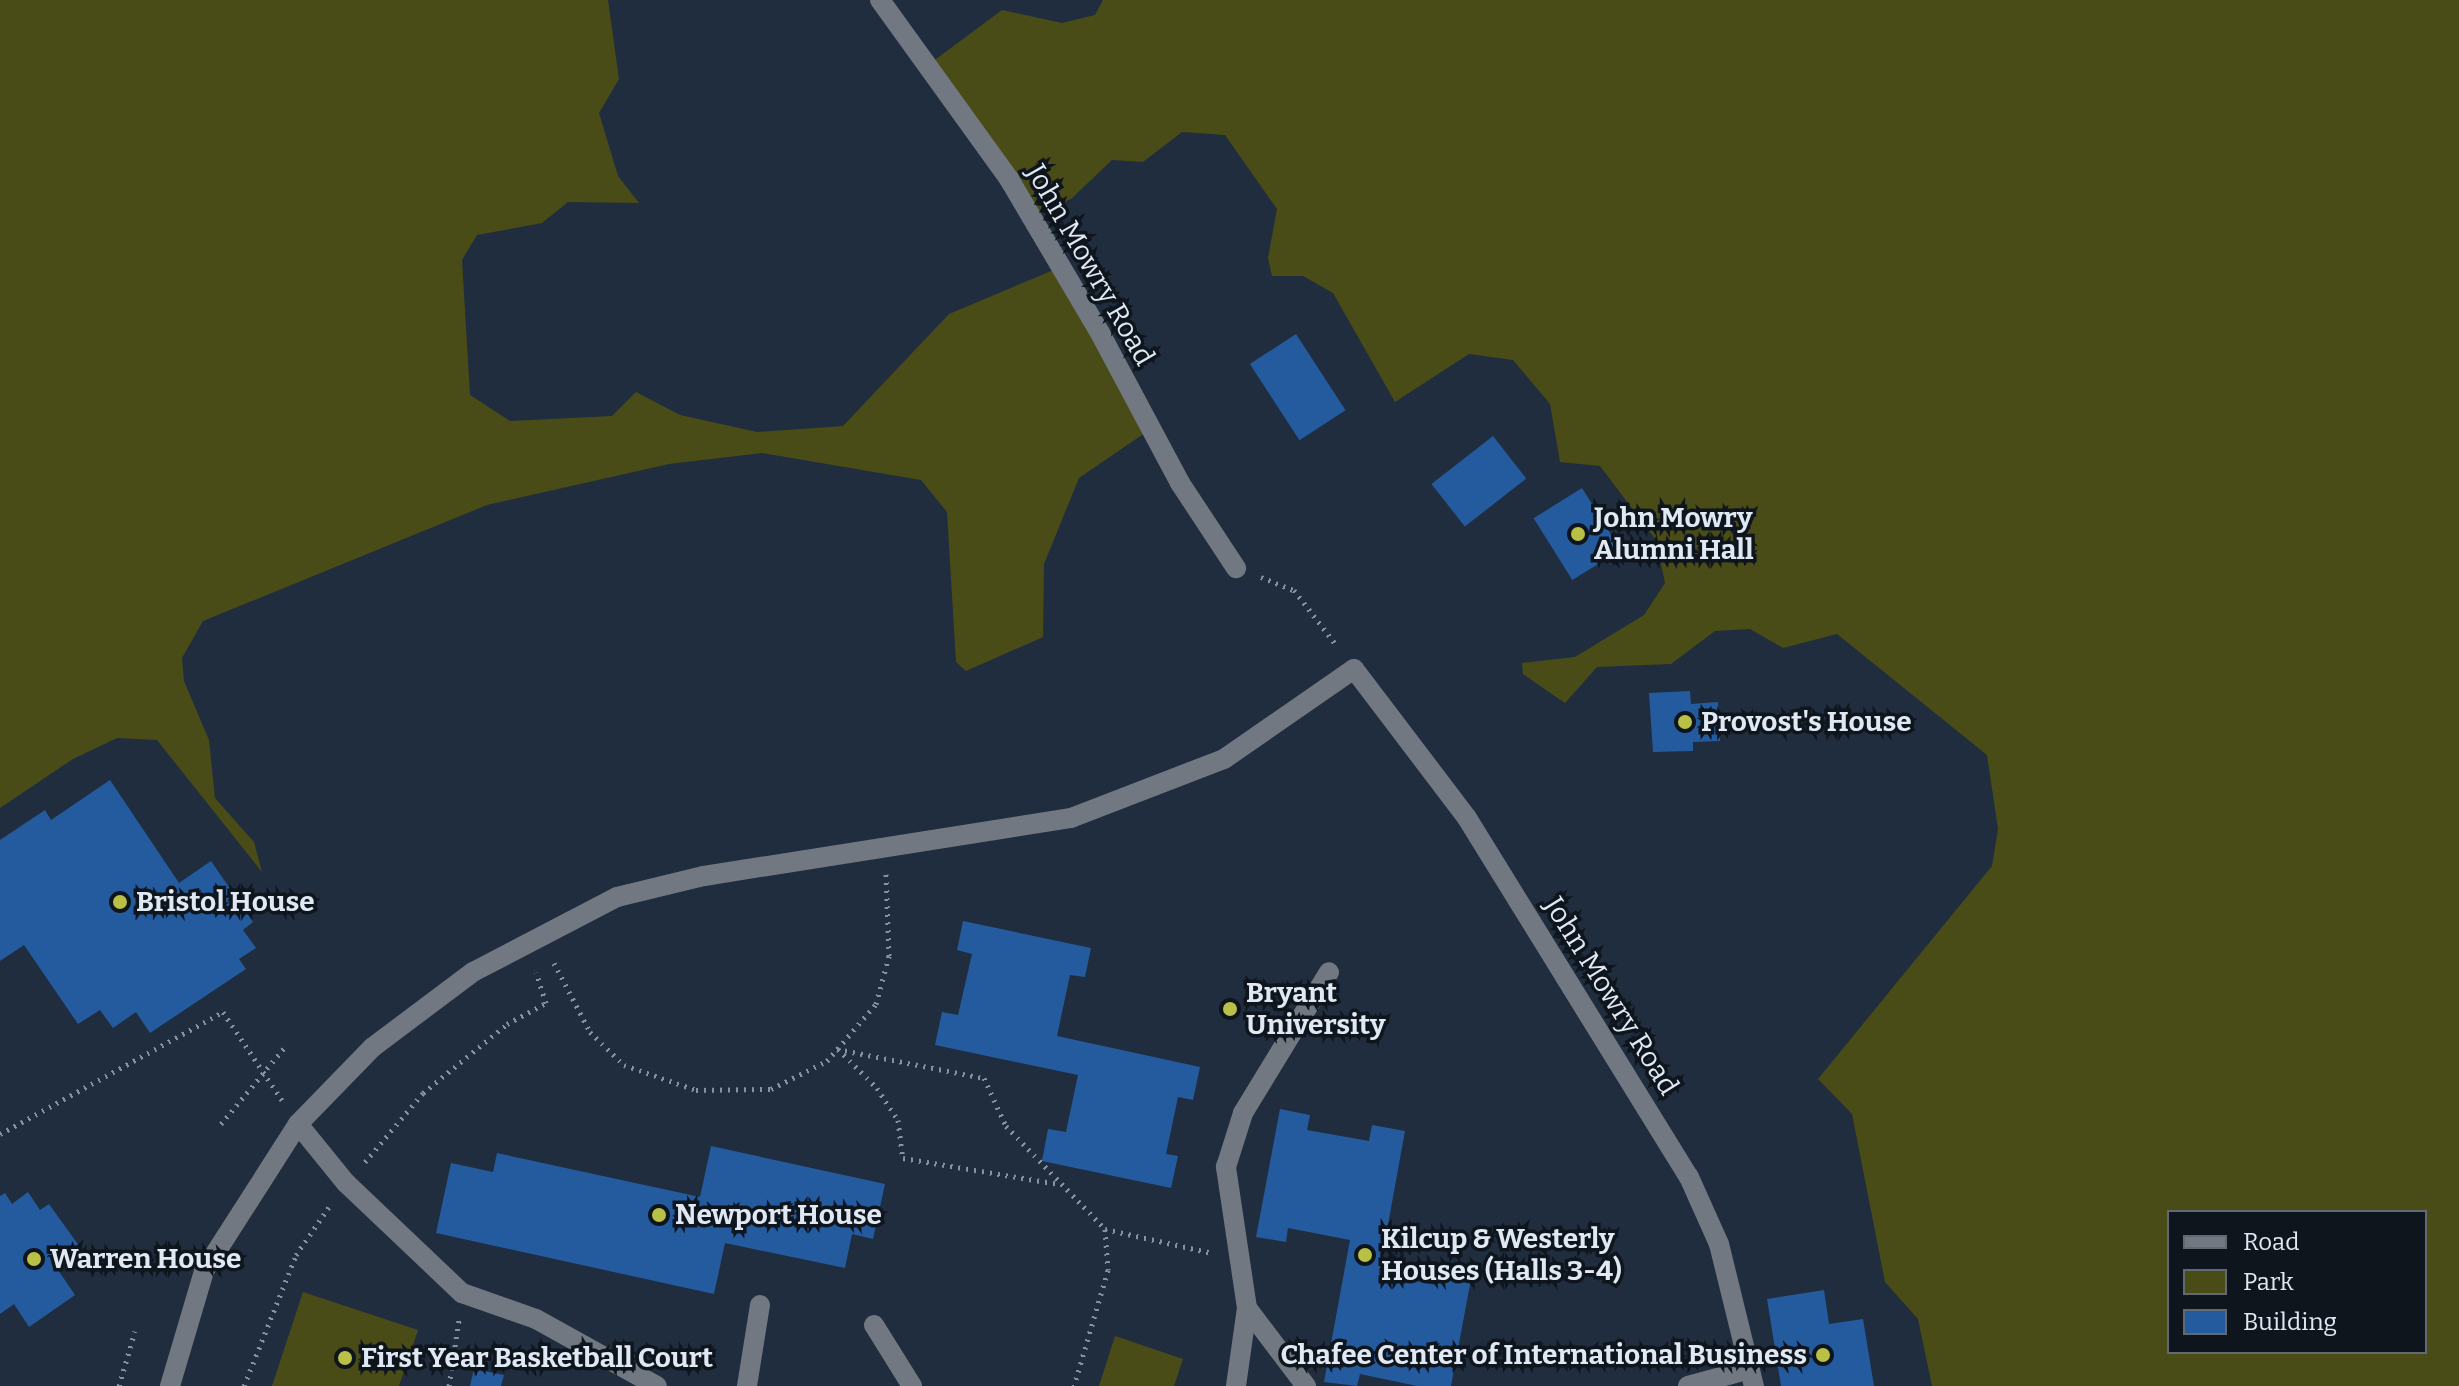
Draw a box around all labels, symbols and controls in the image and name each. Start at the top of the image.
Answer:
street label: John Mowry Road [1019,158,1161,372]
place label: John Mowry Alumni Hall [1594,501,1754,567]
marker: John Mowry Alumni Hall [1569,525,1587,543]
place label: Provost's House [1701,705,1912,739]
marker: Provost's House [1676,713,1694,731]
place label: Bristol House [136,885,315,919]
street label: John Mowry Road [1537,891,1685,1101]
marker: Bristol House [111,893,129,911]
place label: Bryant University [1246,976,1386,1042]
marker: Bryant University [1221,1000,1239,1018]
place label: Newport House [675,1198,882,1232]
marker: Newport House [650,1206,668,1224]
legend [2167,1210,2427,1354]
place label: Kilcup & Westerly Houses (Halls 3-4) [1381,1222,1622,1288]
text: Road [2243,1228,2299,1256]
place label: Warren House [50,1242,241,1276]
marker: Kilcup & Westerly Houses (Halls 3-4) [1356,1246,1374,1264]
marker: Warren House [25,1250,43,1268]
text: Park [2243,1268,2294,1296]
text: Building [2243,1308,2337,1336]
place label: Chafee Center of International Business [1280,1338,1807,1372]
place label: First Year Basketball Court [361,1341,713,1375]
marker: Chafee Center of International Business [1814,1346,1832,1364]
marker: First Year Basketball Court [336,1349,354,1367]

